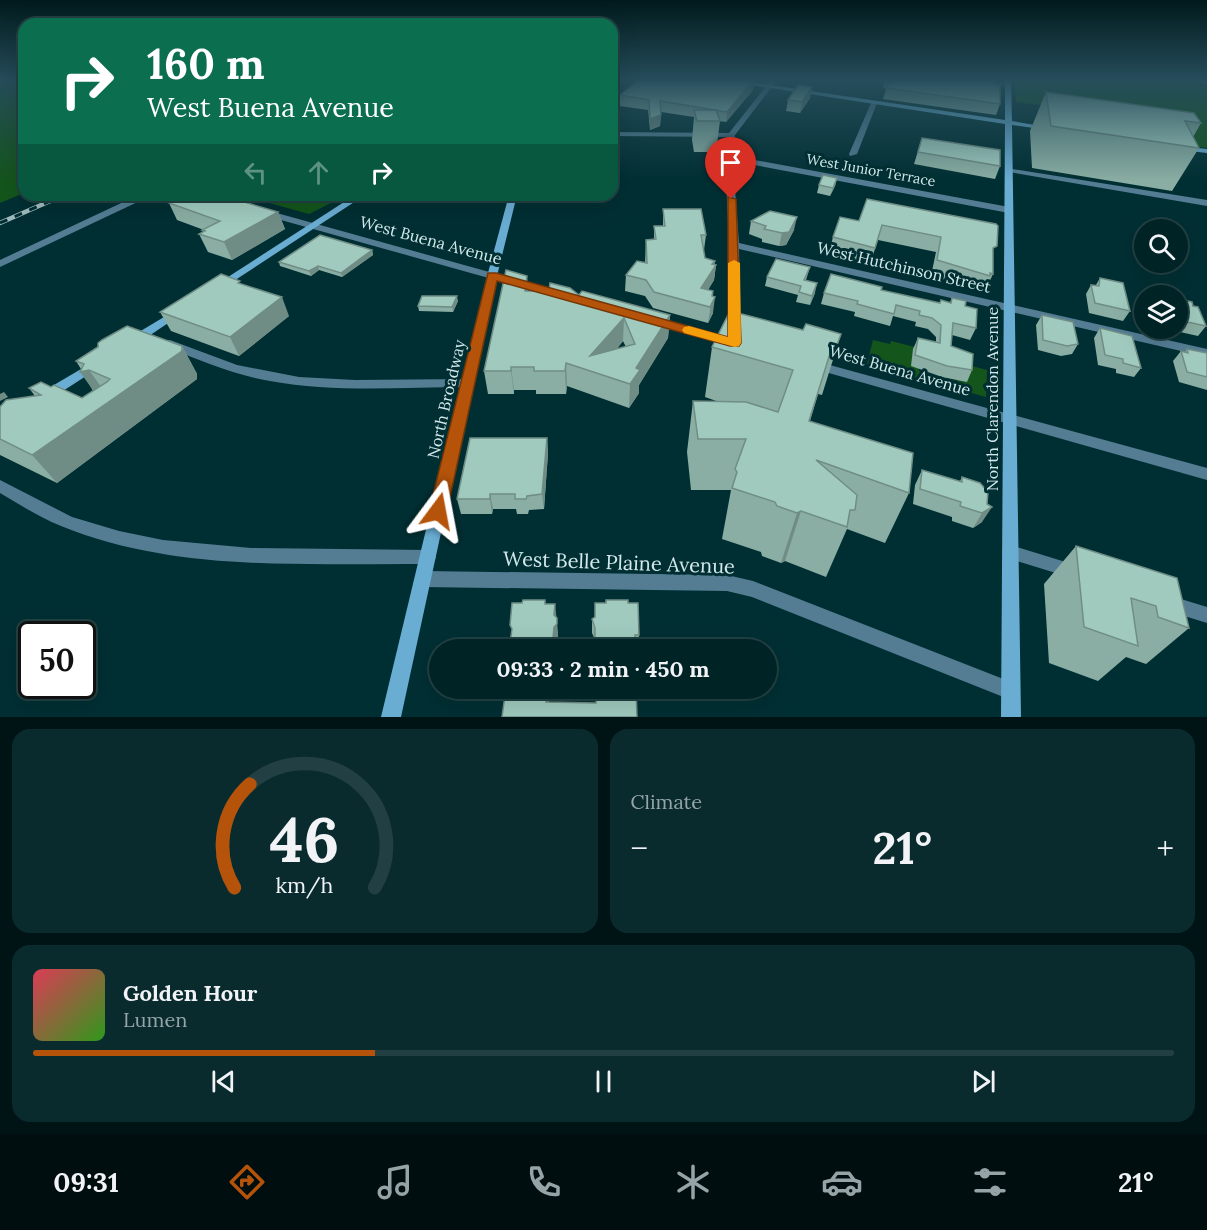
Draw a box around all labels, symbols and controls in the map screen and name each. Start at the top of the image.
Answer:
text: 160 m [147,37,265,91]
icon: right [48,42,126,120]
text: West Buena Avenue [147,90,394,124]
pin [705,137,756,199]
icon: arrive [714,146,747,179]
street label: West Junior Terrace [805,150,937,190]
icon: left [239,156,272,189]
icon: ahead [302,156,335,189]
icon: right [365,156,398,189]
street label: West Buena Avenue [358,211,505,269]
map controls [1134,219,1188,339]
button: search [1134,219,1188,273]
street label: West Hutchinson Street [815,237,994,297]
button: layers [1134,285,1188,339]
street label: North Clarendon Avenue [982,306,1002,491]
street label: North Broadway [423,337,470,460]
street label: West Buena Avenue [827,340,973,400]
position arrow [406,479,470,543]
street label: West Belle Plaine Avenue [503,545,736,579]
speed limit sign: 50 [18,621,96,699]
text: 09:33 · 2 min · 450 m [497,655,709,683]
text: Climate [631,789,702,814]
text: 46 [270,799,340,879]
text: 21° [873,819,932,876]
text: − [631,827,648,869]
text: + [1156,827,1174,869]
text: km/h [276,871,334,899]
text: Golden Hour [123,979,257,1007]
text: Lumen [123,1007,187,1032]
icon: previous [207,1065,240,1098]
icon: pause [587,1065,620,1098]
icon: next [967,1065,1000,1098]
icon: directions [226,1161,268,1203]
icon: music [374,1161,416,1203]
icon: phone [523,1161,565,1203]
icon: climate [672,1161,714,1203]
icon: car [821,1161,863,1203]
icon: filters [969,1161,1011,1203]
text: 09:31 [53,1165,119,1199]
text: 21° [1118,1165,1154,1199]

